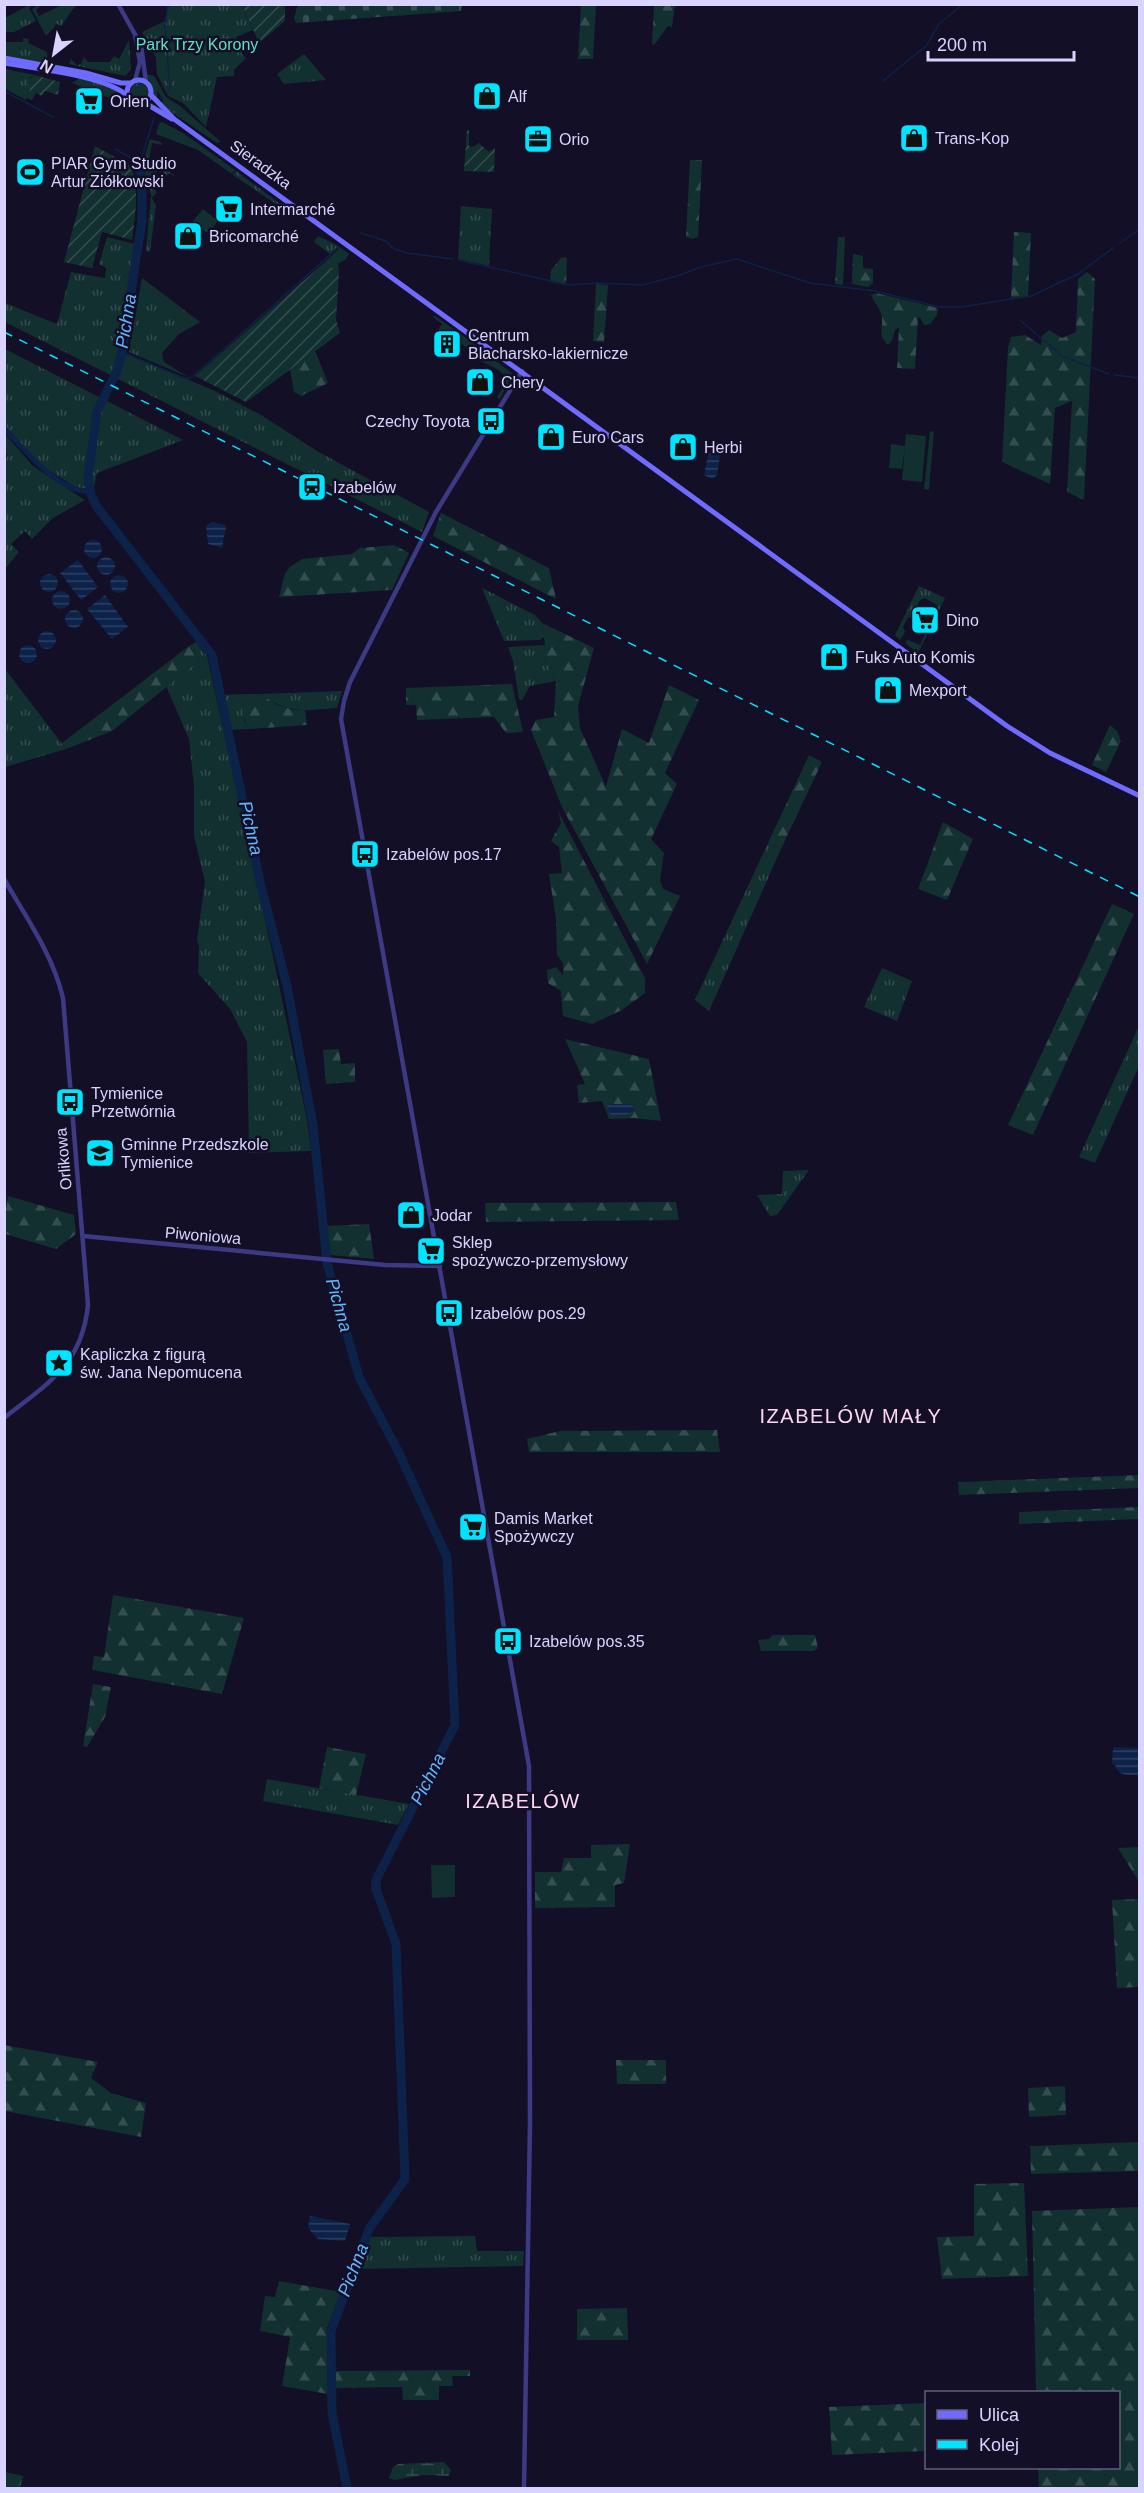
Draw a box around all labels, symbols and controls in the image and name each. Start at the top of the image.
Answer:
north arrow [24,24,84,84]
scale bar [928,24,1074,62]
text: 200 m [937,35,987,55]
park label: Park Trzy Korony [136,36,258,53]
text: N [37,56,56,77]
shop icon: Alf [471,80,503,112]
supermarket icon: Orlen [73,85,105,117]
place label: Alf [508,88,527,105]
place label: Orlen [110,93,149,110]
shop icon: Trans-Kop [898,122,930,154]
office icon: Orio [522,123,554,155]
place label: Trans-Kop [935,130,1009,147]
place label: Orio [559,131,589,148]
street label: Sieradzka [227,137,295,192]
place label: PIAR Gym Studio Artur Ziółkowski [51,155,176,190]
sports icon: PIAR Gym Studio Artur Ziółkowski [14,156,46,188]
supermarket icon: Intermarché [213,193,245,225]
place label: Intermarché [250,201,335,218]
shop icon: Bricomarché [172,220,204,252]
place label: Bricomarché [209,228,299,245]
water label: Pichna [112,292,140,350]
place label: Centrum Blacharsko-lakiernicze [468,327,628,362]
building icon: Centrum Blacharsko-lakiernicze [431,328,463,360]
shop icon: Chery [464,366,496,398]
place label: Chery [501,374,544,391]
bus stop icon: Czechy Toyota [475,405,507,437]
place label: Czechy Toyota [365,413,470,430]
shop icon: Euro Cars [535,421,567,453]
place label: Euro Cars [572,429,644,446]
shop icon: Herbi [667,431,699,463]
place label: Herbi [704,439,742,456]
station icon: Izabelów [296,471,328,503]
place label: Izabelów [333,479,397,496]
supermarket icon: Dino [909,604,941,636]
place label: Dino [946,612,979,629]
shop icon: Fuks Auto Komis [818,641,850,673]
place label: Fuks Auto Komis [855,649,975,666]
shop icon: Mexport [872,674,904,706]
place label: Mexport [909,682,967,699]
water label: Pichna [235,799,267,857]
bus stop icon: Izabelów pos.17 [349,838,381,870]
place label: Izabelów pos.17 [386,846,502,863]
place label: Tymienice Przetwórnia [91,1085,176,1120]
bus stop icon: Tymienice Przetwórnia [54,1086,86,1118]
street label: Orlikowa [52,1127,75,1191]
place label: Gminne Przedszkole Tymienice [121,1136,269,1171]
school or university icon: Gminne Przedszkole Tymienice [84,1137,116,1169]
shop icon: Jodar [395,1199,427,1231]
place label: Jodar [432,1207,473,1224]
street label: Piwoniowa [164,1224,242,1247]
place label: Sklep spożywczo-przemysłowy [452,1234,628,1269]
supermarket icon: Sklep spożywczo-przemysłowy [415,1235,447,1267]
water label: Pichna [322,1276,356,1334]
bus stop icon: Izabelów pos.29 [433,1297,465,1329]
place label: Izabelów pos.29 [470,1305,586,1322]
place label: Kapliczka z figurą św. Jana Nepomucena [80,1346,242,1381]
place icon: Kapliczka z figurą św. Jana Nepomucena [43,1347,75,1379]
district label: IZABELÓW MAŁY [760,1405,942,1427]
place label: Damis Market Spożywczy [494,1510,593,1545]
supermarket icon: Damis Market Spożywczy [457,1511,489,1543]
bus stop icon: Izabelów pos.35 [492,1625,524,1657]
place label: Izabelów pos.35 [529,1633,645,1650]
water label: Pichna [407,1750,449,1808]
district label: IZABELÓW [465,1790,581,1812]
water label: Pichna [334,2241,372,2299]
legend [925,2391,1120,2469]
text: Ulica [979,2405,1020,2425]
text: Kolej [979,2435,1019,2455]

